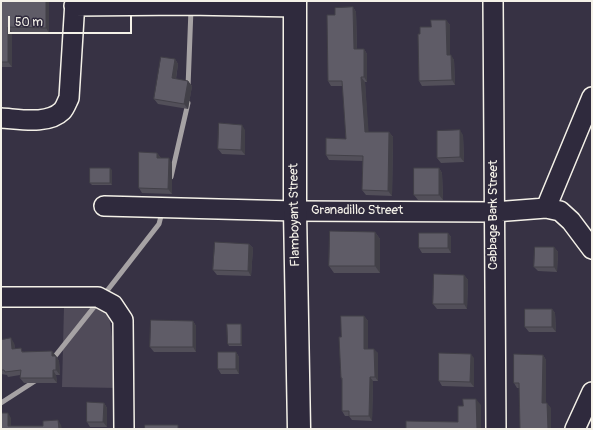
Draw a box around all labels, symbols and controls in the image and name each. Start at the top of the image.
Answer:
scale bar [10,8,134,34]
text: 50 m [15,15,43,30]
street label: Cabbage Bark Street [486,160,502,270]
street label: Flamboyant Street [286,163,304,267]
street label: Granadillo Street [311,203,403,219]

